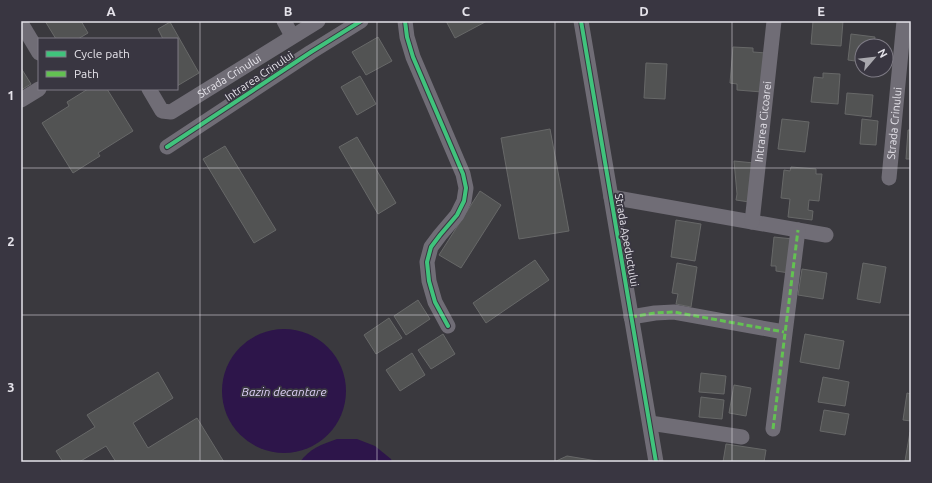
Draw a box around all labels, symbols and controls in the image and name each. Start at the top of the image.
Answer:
text: A [106,4,116,18]
text: B [284,4,293,18]
text: C [462,4,471,18]
text: D [639,4,649,18]
text: E [817,4,825,18]
legend [38,38,178,90]
north arrow [854,38,894,78]
text: Cycle path [74,47,130,60]
text: N [876,47,890,60]
street label: Intrarea Crinului [223,49,295,103]
street label: Strada Crinului [195,52,263,100]
text: Path [74,67,99,80]
street label: Intrarea Cicoarei [753,81,773,163]
street label: Strada Crinului [885,87,904,160]
text: 1 [7,88,15,102]
street label: Strada Apeductului [613,192,641,288]
text: 2 [7,234,15,248]
text: 3 [7,380,15,394]
water label: Bazin decantare [242,385,326,398]

